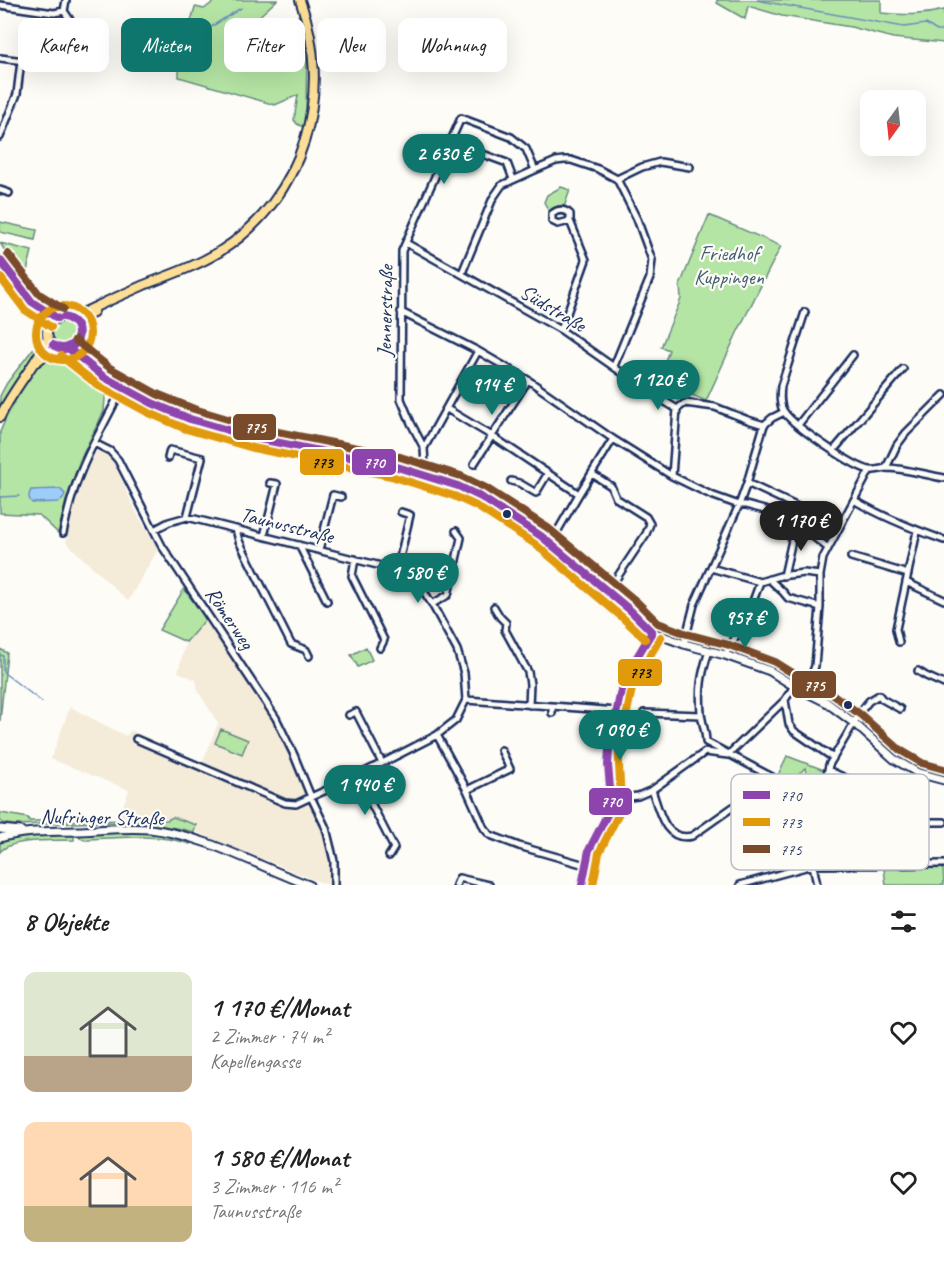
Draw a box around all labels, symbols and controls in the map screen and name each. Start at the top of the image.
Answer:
chip: Kaufen [18,18,109,72]
chip: Mieten [121,18,212,72]
chip: Filter [224,18,305,72]
chip: Neu [317,18,386,72]
chip: Wohnung [398,18,507,72]
north arrow [860,90,926,156]
map controls [860,90,926,156]
pin: 2 630 € [389,134,499,185]
text: 2 630 € [416,141,472,166]
park label: Friedhof Kuppingen [694,240,765,290]
street label: Jennerstraße [371,263,399,358]
street label: Südstraße [515,278,592,339]
pin: 1 120 € [603,360,713,411]
pin: 914 € [450,365,534,416]
text: 1 120 € [631,367,685,392]
text: 914 € [472,372,512,397]
line badge: 775 [232,413,277,441]
text: 775 [244,418,268,438]
line badge: 773 [299,448,345,476]
line badge: 770 [351,448,397,476]
text: 773 [311,453,335,473]
text: 770 [363,453,387,473]
street label: Taunusstraße [238,501,338,550]
pin: 1 170 € [746,501,856,552]
unlabelled marker [501,508,513,520]
text: 1 170 € [774,508,828,533]
pin: 1 580 € [363,553,473,604]
text: 1 580 € [391,560,445,585]
street label: Römerweg [200,582,261,656]
pin: 957 € [703,598,787,649]
text: 957 € [725,605,765,630]
line badge: 773 [617,658,663,687]
text: 773 [629,663,653,683]
line badge: 775 [791,670,837,699]
text: 775 [803,676,827,696]
unlabelled marker [842,699,854,711]
pin: 1 090 € [565,710,675,761]
text: 1 090 € [593,717,647,742]
pin: 1 940 € [310,765,420,816]
text: 1 940 € [338,772,392,797]
legend [731,774,929,870]
text: 770 [780,786,803,806]
line badge: 770 [588,787,633,816]
text: 770 [600,792,624,812]
street label: Nufringer Straße [40,803,166,831]
text: 773 [780,813,803,833]
text: 775 [780,840,802,860]
text: 8 Objekte [24,905,108,938]
icon: filters [887,905,920,938]
text: 1 170 €/Monat [210,991,349,1024]
icon: home [72,996,144,1068]
icon: heart [887,1016,920,1049]
text: 2 Zimmer · 74 m² [210,1024,329,1049]
text: Kapellengasse [210,1049,300,1074]
text: 1 580 €/Monat [210,1141,349,1174]
icon: home [72,1146,144,1218]
icon: heart [887,1166,920,1199]
text: 3 Zimmer · 116 m² [210,1174,338,1199]
text: Taunusstraße [210,1199,301,1224]

